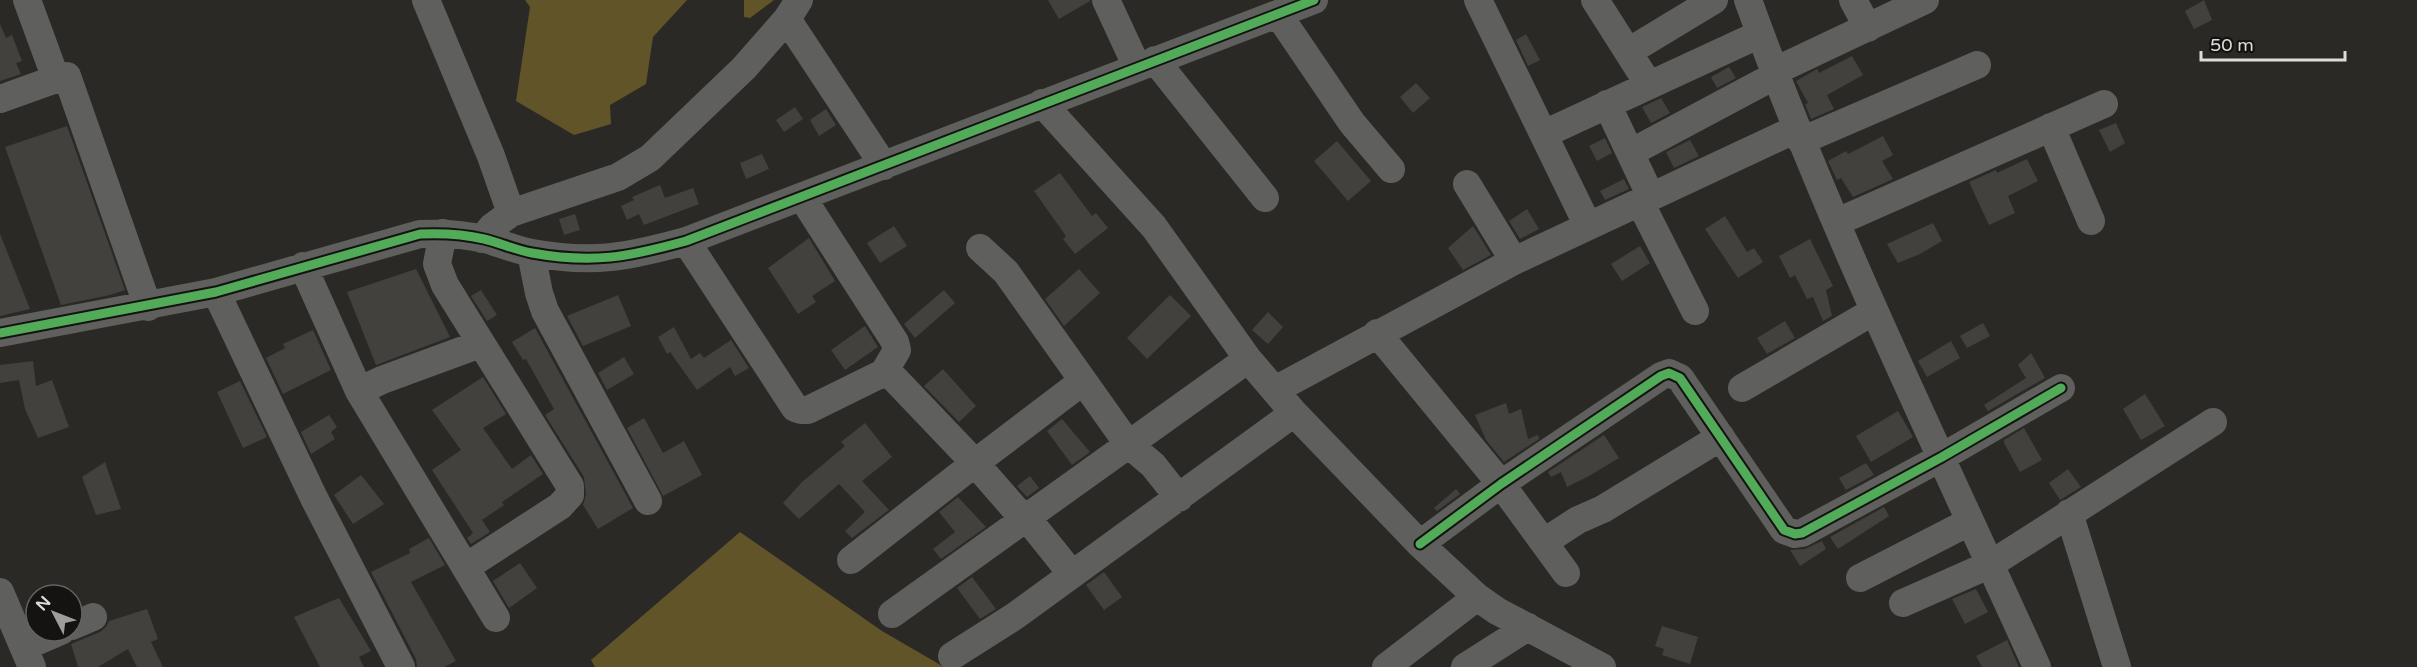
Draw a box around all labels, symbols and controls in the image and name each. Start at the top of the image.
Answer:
scale bar [2201,24,2345,62]
text: 50 m [2210,34,2254,56]
north arrow [24,583,84,643]
text: N [32,592,55,615]

